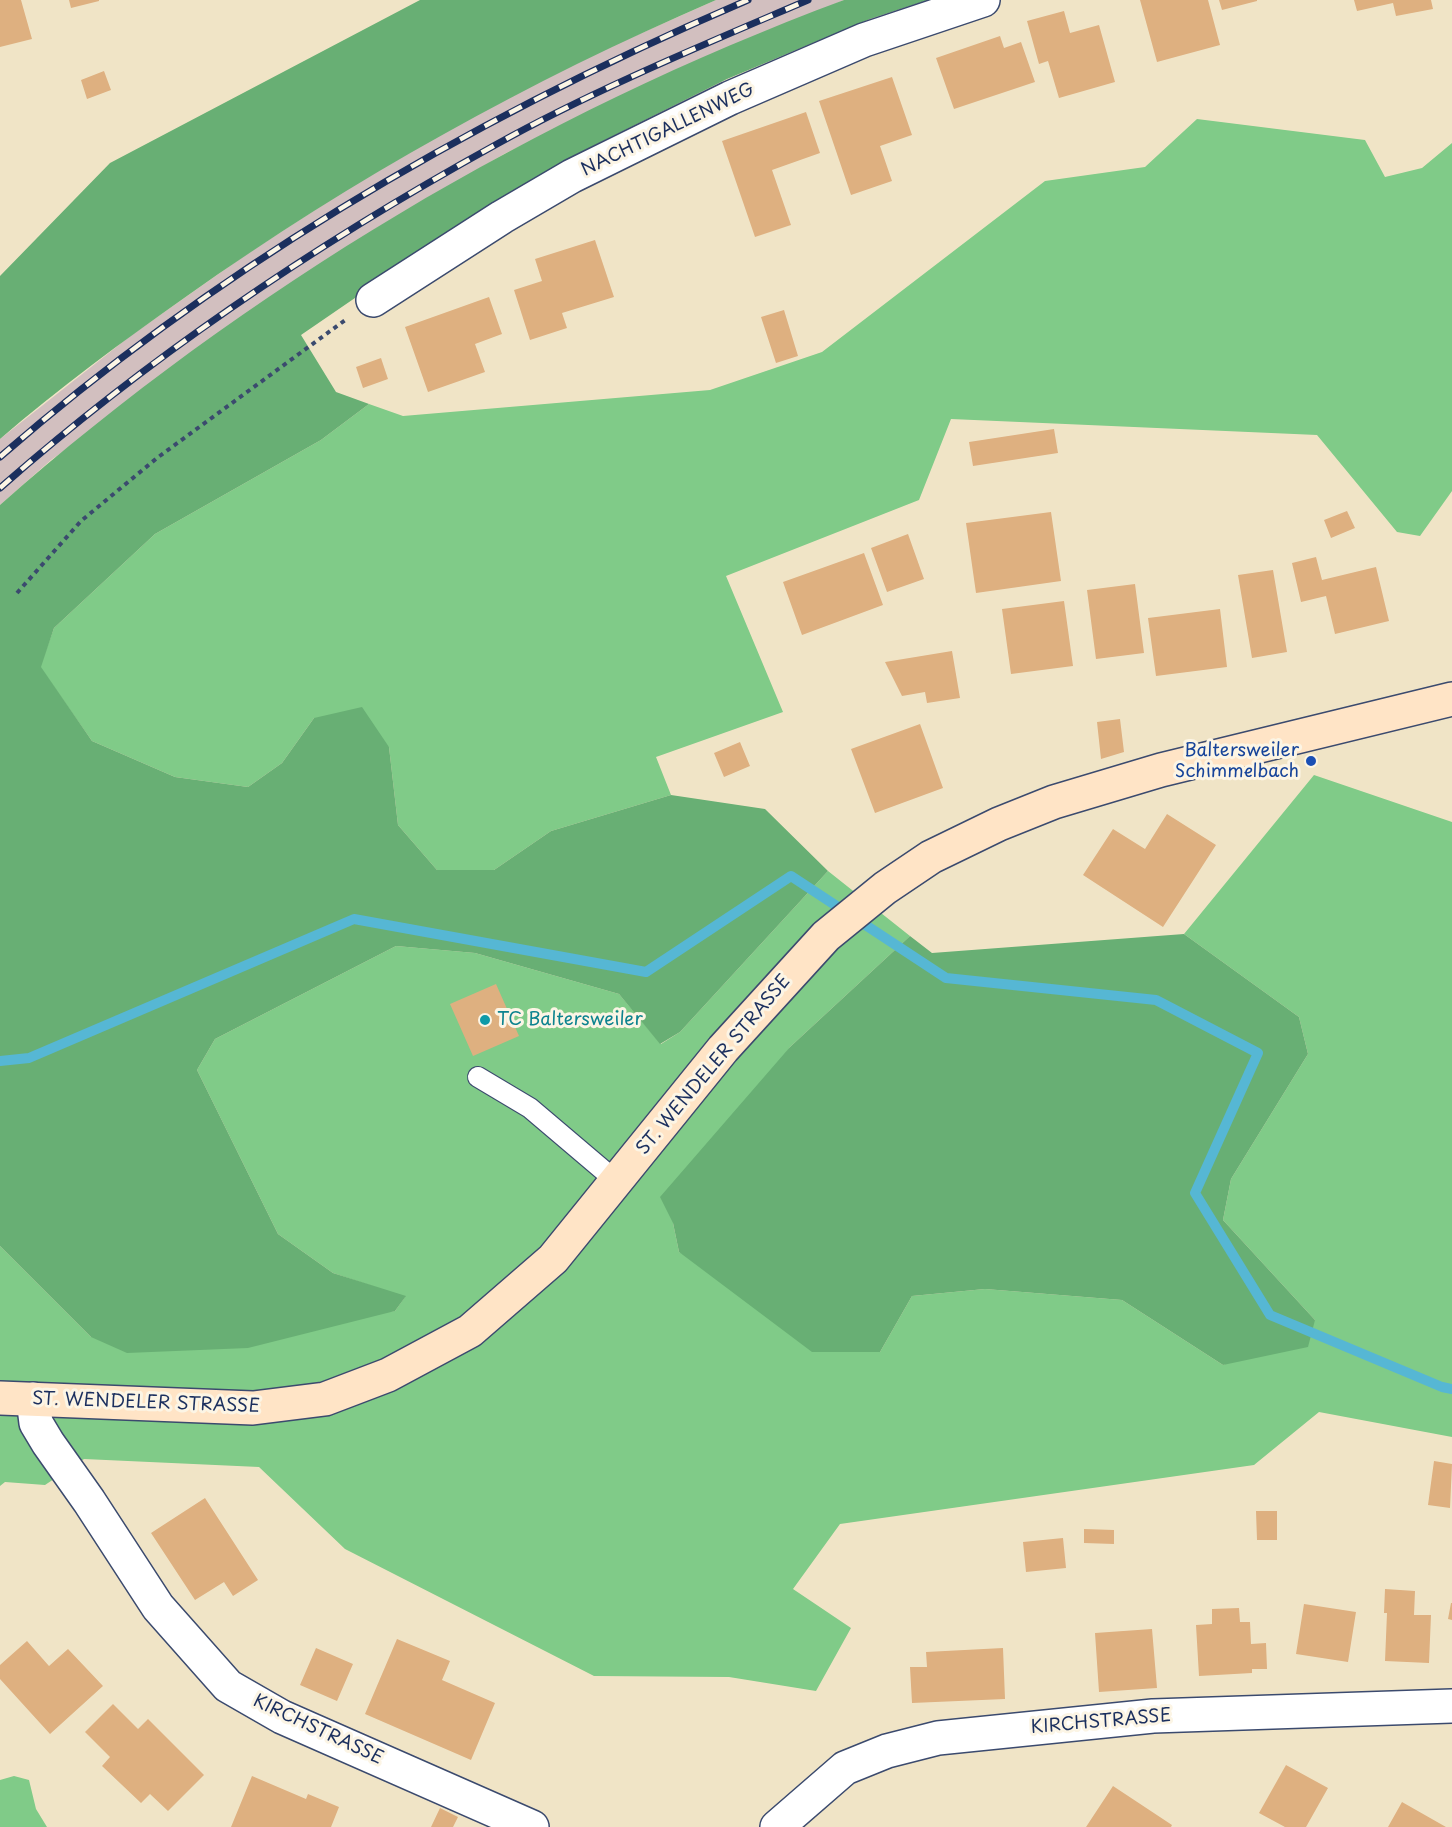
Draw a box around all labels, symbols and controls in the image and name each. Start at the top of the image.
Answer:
street label: NACHTIGALLENWEG [578,79,758,181]
place label: Baltersweiler Schimmelbach [1175,740,1299,783]
marker: Baltersweiler Schimmelbach [1304,754,1318,768]
street label: ST. WENDELER STRASSE [632,971,796,1159]
place label: TC Baltersweiler [497,1009,643,1031]
marker: TC Baltersweiler [478,1013,492,1027]
street label: ST. WENDELER STRASSE [32,1388,260,1418]
street label: KIRCHSTRASSE [250,1690,386,1770]
street label: KIRCHSTRASSE [1030,1705,1172,1739]

